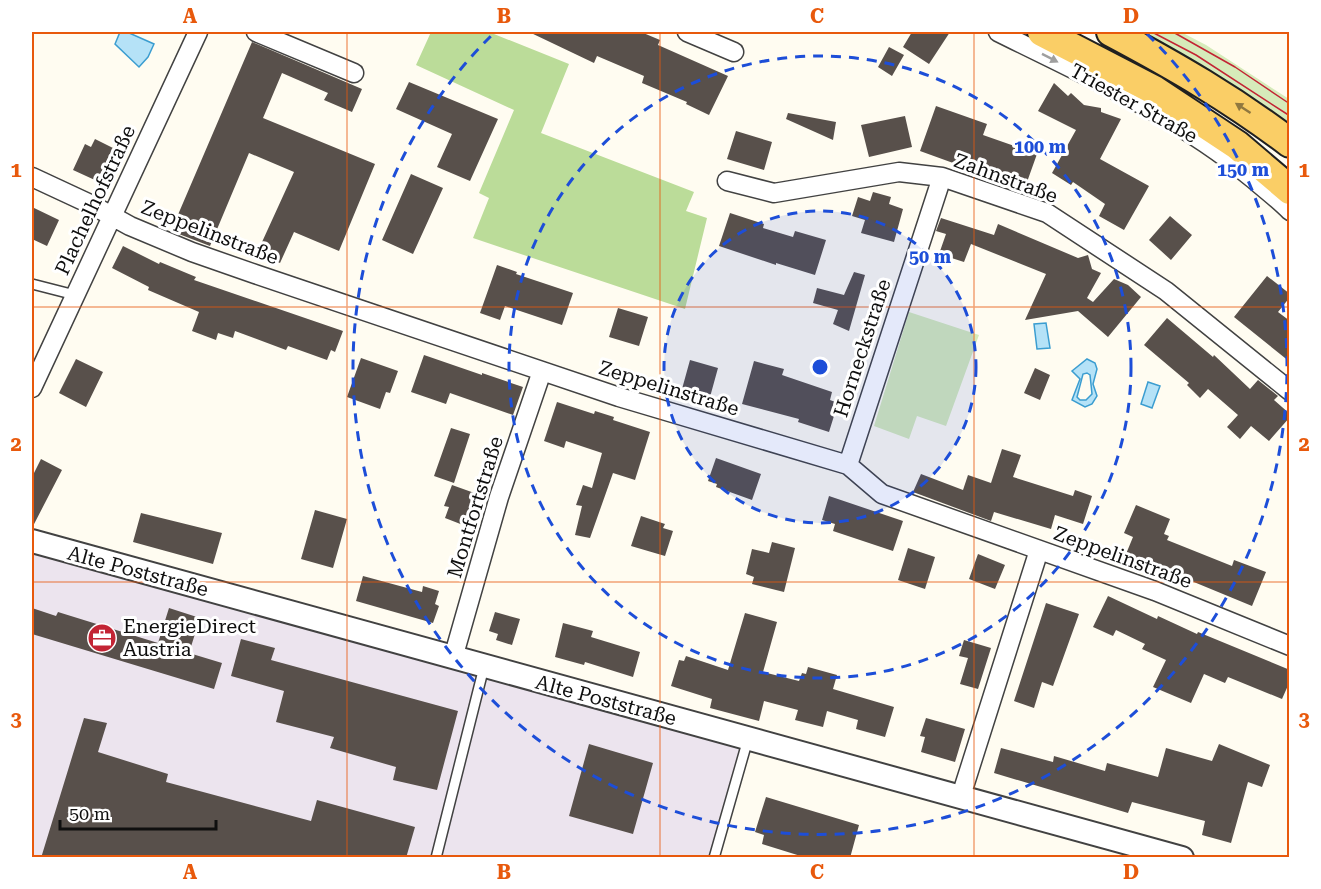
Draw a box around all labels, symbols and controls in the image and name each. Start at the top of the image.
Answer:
text: A [183,4,198,28]
text: B [497,4,511,28]
text: C [810,4,824,28]
text: D [1123,4,1139,28]
one-way arrow [1042,53,1059,63]
street label: Triester Straße [1066,58,1202,148]
one-way arrow [1234,102,1251,113]
street label: Plachelhofstraße [50,121,140,279]
text: 100 m [1014,136,1067,157]
street label: Zahnstraße [951,148,1061,208]
text: 1 [10,158,22,182]
text: 1 [1298,158,1310,182]
text: 150 m [1217,159,1270,180]
street label: Zeppelinstraße [138,195,282,269]
text: 50 m [909,246,952,267]
street label: Horneckstraße [828,276,896,420]
street label: Zeppelinstraße [596,355,742,421]
centre of rings [810,357,830,377]
text: 2 [10,432,22,456]
text: 2 [1298,432,1310,456]
street label: Montfortstraße [442,433,508,581]
street label: Zeppelinstraße [1051,521,1195,593]
street label: Alte Poststraße [65,541,211,601]
place label: EnergieDirect Austria [123,614,256,661]
office icon: EnergieDirect Austria [86,622,118,654]
street label: Alte Poststraße [533,670,679,730]
text: 3 [10,707,22,731]
text: 3 [1298,707,1310,731]
scale bar [60,793,216,831]
text: 50 m [69,803,110,824]
text: A [183,860,198,884]
text: B [497,860,511,884]
text: C [810,860,824,884]
text: D [1123,860,1139,884]

